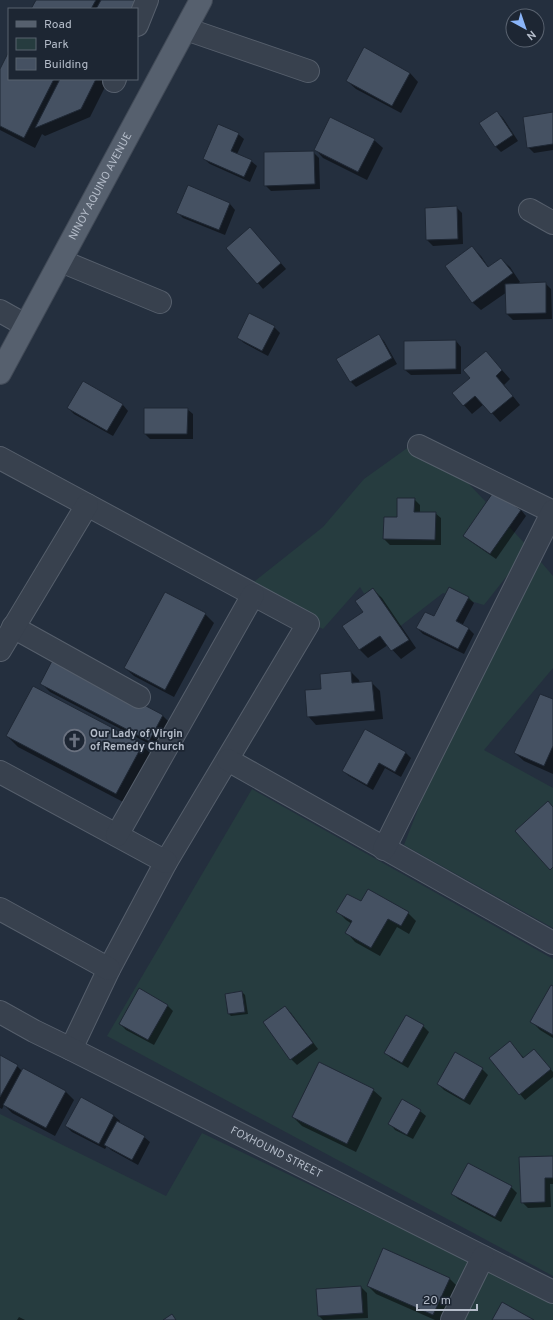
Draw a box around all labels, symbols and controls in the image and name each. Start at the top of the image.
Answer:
legend [8,8,138,80]
north arrow [505,8,545,48]
text: Road [44,17,72,33]
text: N [523,27,538,43]
text: Park [44,37,69,53]
text: Building [44,57,88,73]
street label: NINOY AQUINO AVENUE [66,130,135,243]
church icon: Our Lady of Virgin of Remedy Church [62,727,88,753]
place label: Our Lady of Virgin of Remedy Church [90,727,184,754]
street label: FOXHOUND STREET [228,1123,325,1182]
scale bar [417,1286,477,1312]
text: 20 m [423,1293,451,1309]

